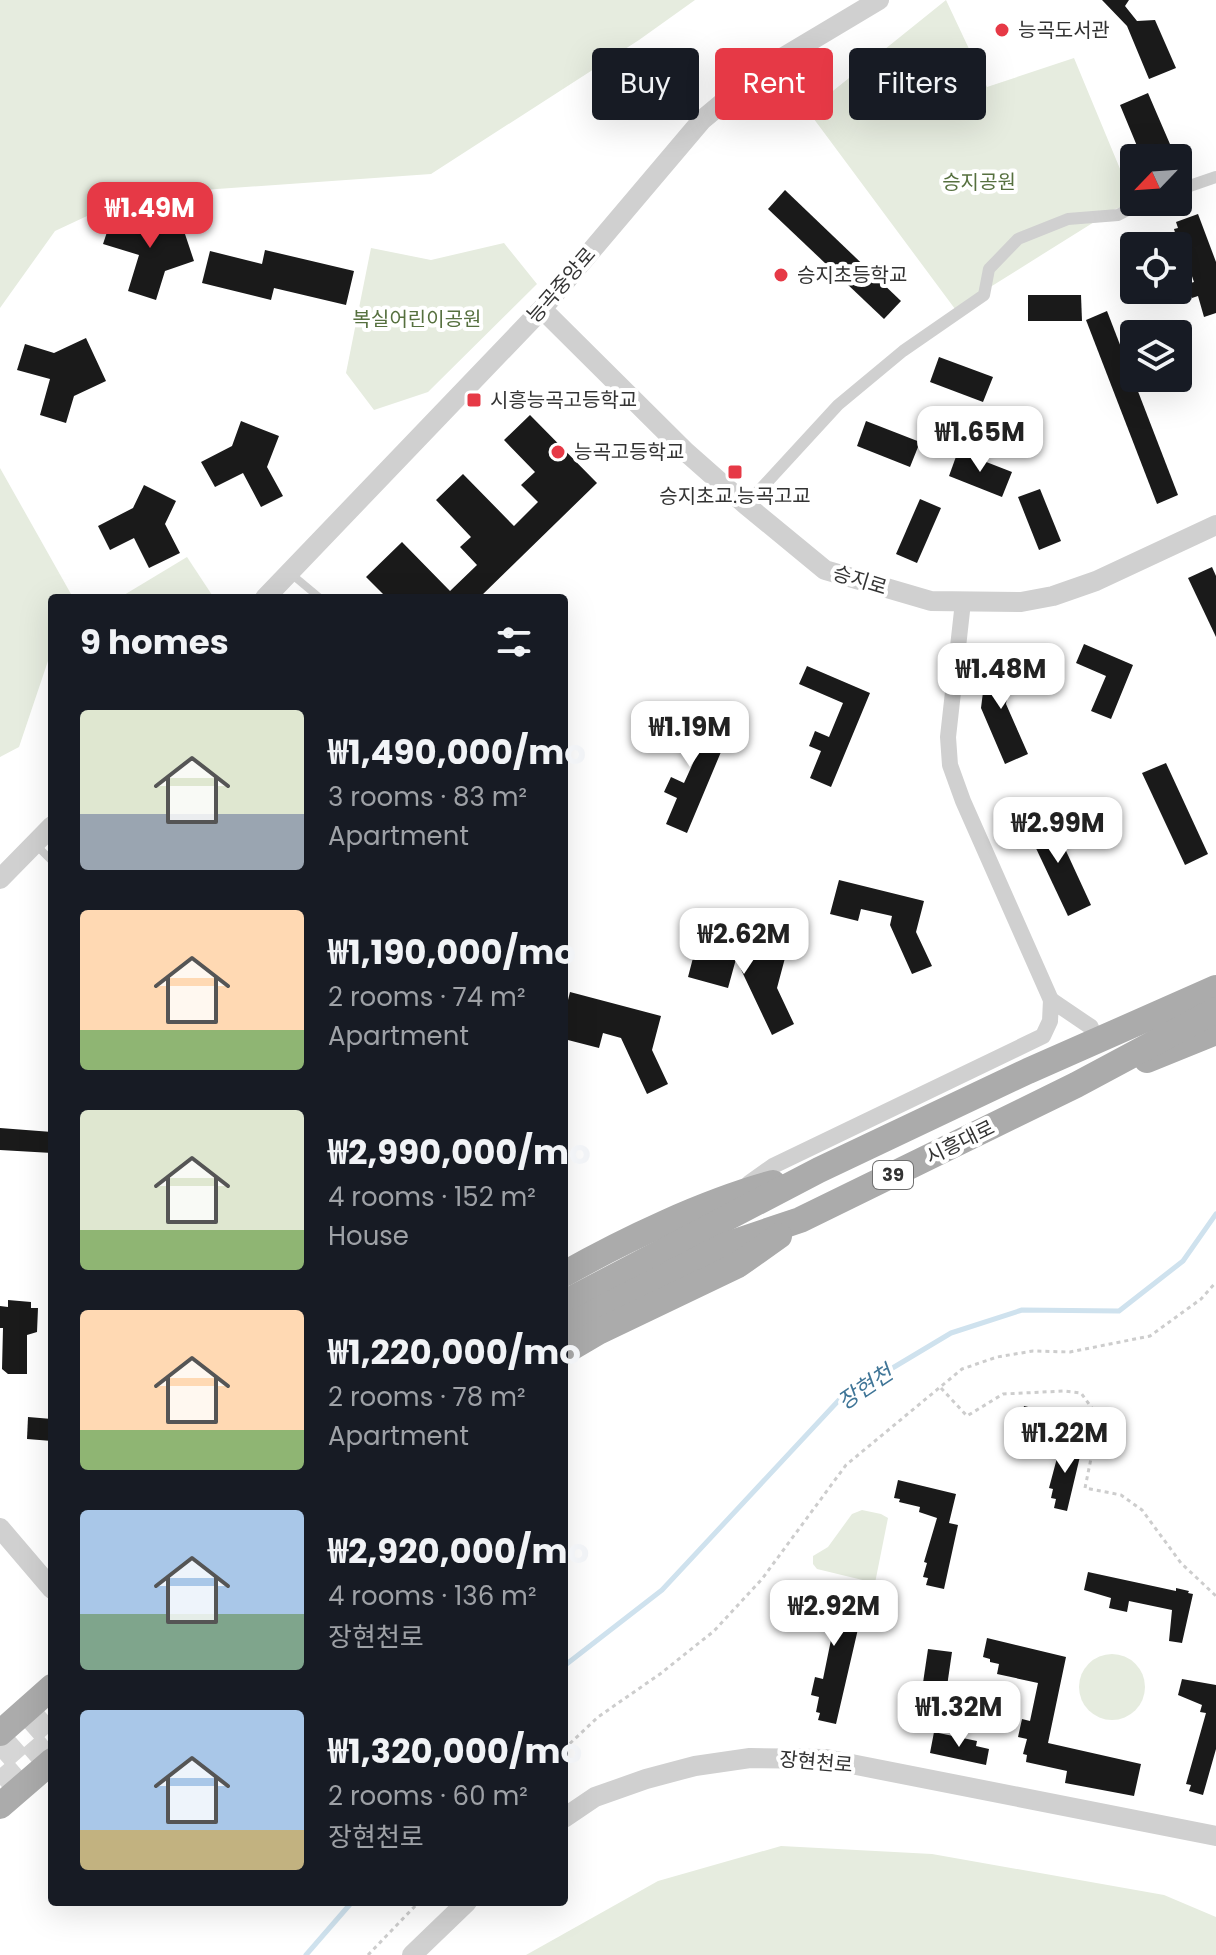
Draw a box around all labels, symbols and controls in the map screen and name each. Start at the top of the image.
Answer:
place label: 능곡도서관 [1018,16,1110,44]
marker: 능곡도서관 [993,21,1011,39]
chip: Buy [592,48,699,120]
chip: Rent [715,48,833,120]
chip: Filters [849,48,986,120]
north arrow [1120,144,1192,216]
map controls [1120,144,1192,392]
park label: 승지공원 [942,168,1016,196]
pin: ₩1.49M [85,182,215,250]
text: ₩1.49M [105,190,195,226]
button: locate [1120,232,1192,304]
street label: 능곡중앙로 [520,241,602,329]
place label: 승지초등학교 [797,261,907,289]
marker: 승지초등학교 [772,266,790,284]
park label: 복실어린이공원 [353,305,481,333]
button: layers [1120,320,1192,392]
place label: 시흥능곡고등학교 [490,386,637,414]
marker: 시흥능곡고등학교 [465,391,483,409]
pin: ₩1.65M [915,406,1045,474]
text: ₩1.65M [935,414,1025,450]
place label: 능곡고등학교 [574,438,684,466]
marker: 능곡고등학교 [549,443,567,461]
marker: 승지초교.능곡고교 [726,463,744,481]
place label: 승지초교.능곡고교 [659,482,811,510]
street label: 승지로 [830,559,890,601]
text: 9 homes [80,618,229,666]
icon: filters [492,620,536,664]
pin: ₩1.48M [936,643,1066,711]
text: ₩1.48M [956,651,1046,687]
pin: ₩1.19M [625,701,755,769]
text: ₩1.19M [649,709,731,745]
text: ₩1,490,000/mo [328,728,586,776]
icon: home [144,742,240,838]
text: 3 rooms · 83 m² [328,779,527,815]
pin: ₩2.99M [993,797,1123,865]
text: ₩2.99M [1011,805,1105,841]
text: Apartment [328,818,469,854]
pin: ₩2.62M [679,908,809,976]
text: ₩2.62M [698,916,790,952]
text: ₩1,190,000/mo [328,928,576,976]
icon: home [144,942,240,1038]
text: 2 rooms · 74 m² [328,979,525,1015]
text: Apartment [328,1018,469,1054]
street label: 시흥대로 [921,1113,999,1171]
text: ₩2,990,000/mo [328,1128,591,1176]
icon: home [144,1142,240,1238]
road number: 39 [873,1161,913,1189]
text: 4 rooms · 152 m² [328,1179,536,1215]
text: House [328,1218,409,1254]
text: ₩1,220,000/mo [328,1328,581,1376]
icon: home [144,1342,240,1438]
water label: 장현천 [831,1356,901,1417]
text: 2 rooms · 78 m² [328,1379,526,1415]
pin: ₩1.22M [1000,1407,1130,1475]
text: ₩1.22M [1022,1415,1108,1451]
text: Apartment [328,1418,469,1454]
text: ₩2,920,000/mo [328,1527,589,1575]
icon: home [144,1542,240,1638]
text: 4 rooms · 136 m² [328,1578,536,1614]
pin: ₩2.92M [769,1580,899,1648]
text: ₩2.92M [788,1588,880,1624]
text: 장현천로 [328,1619,424,1655]
pin: ₩1.32M [894,1681,1024,1749]
text: ₩1.32M [916,1689,1002,1725]
text: ₩1,320,000/mo [328,1727,582,1775]
icon: home [144,1742,240,1838]
street label: 장현천로 [778,1745,854,1779]
text: 2 rooms · 60 m² [328,1778,528,1814]
text: 장현천로 [328,1819,424,1855]

